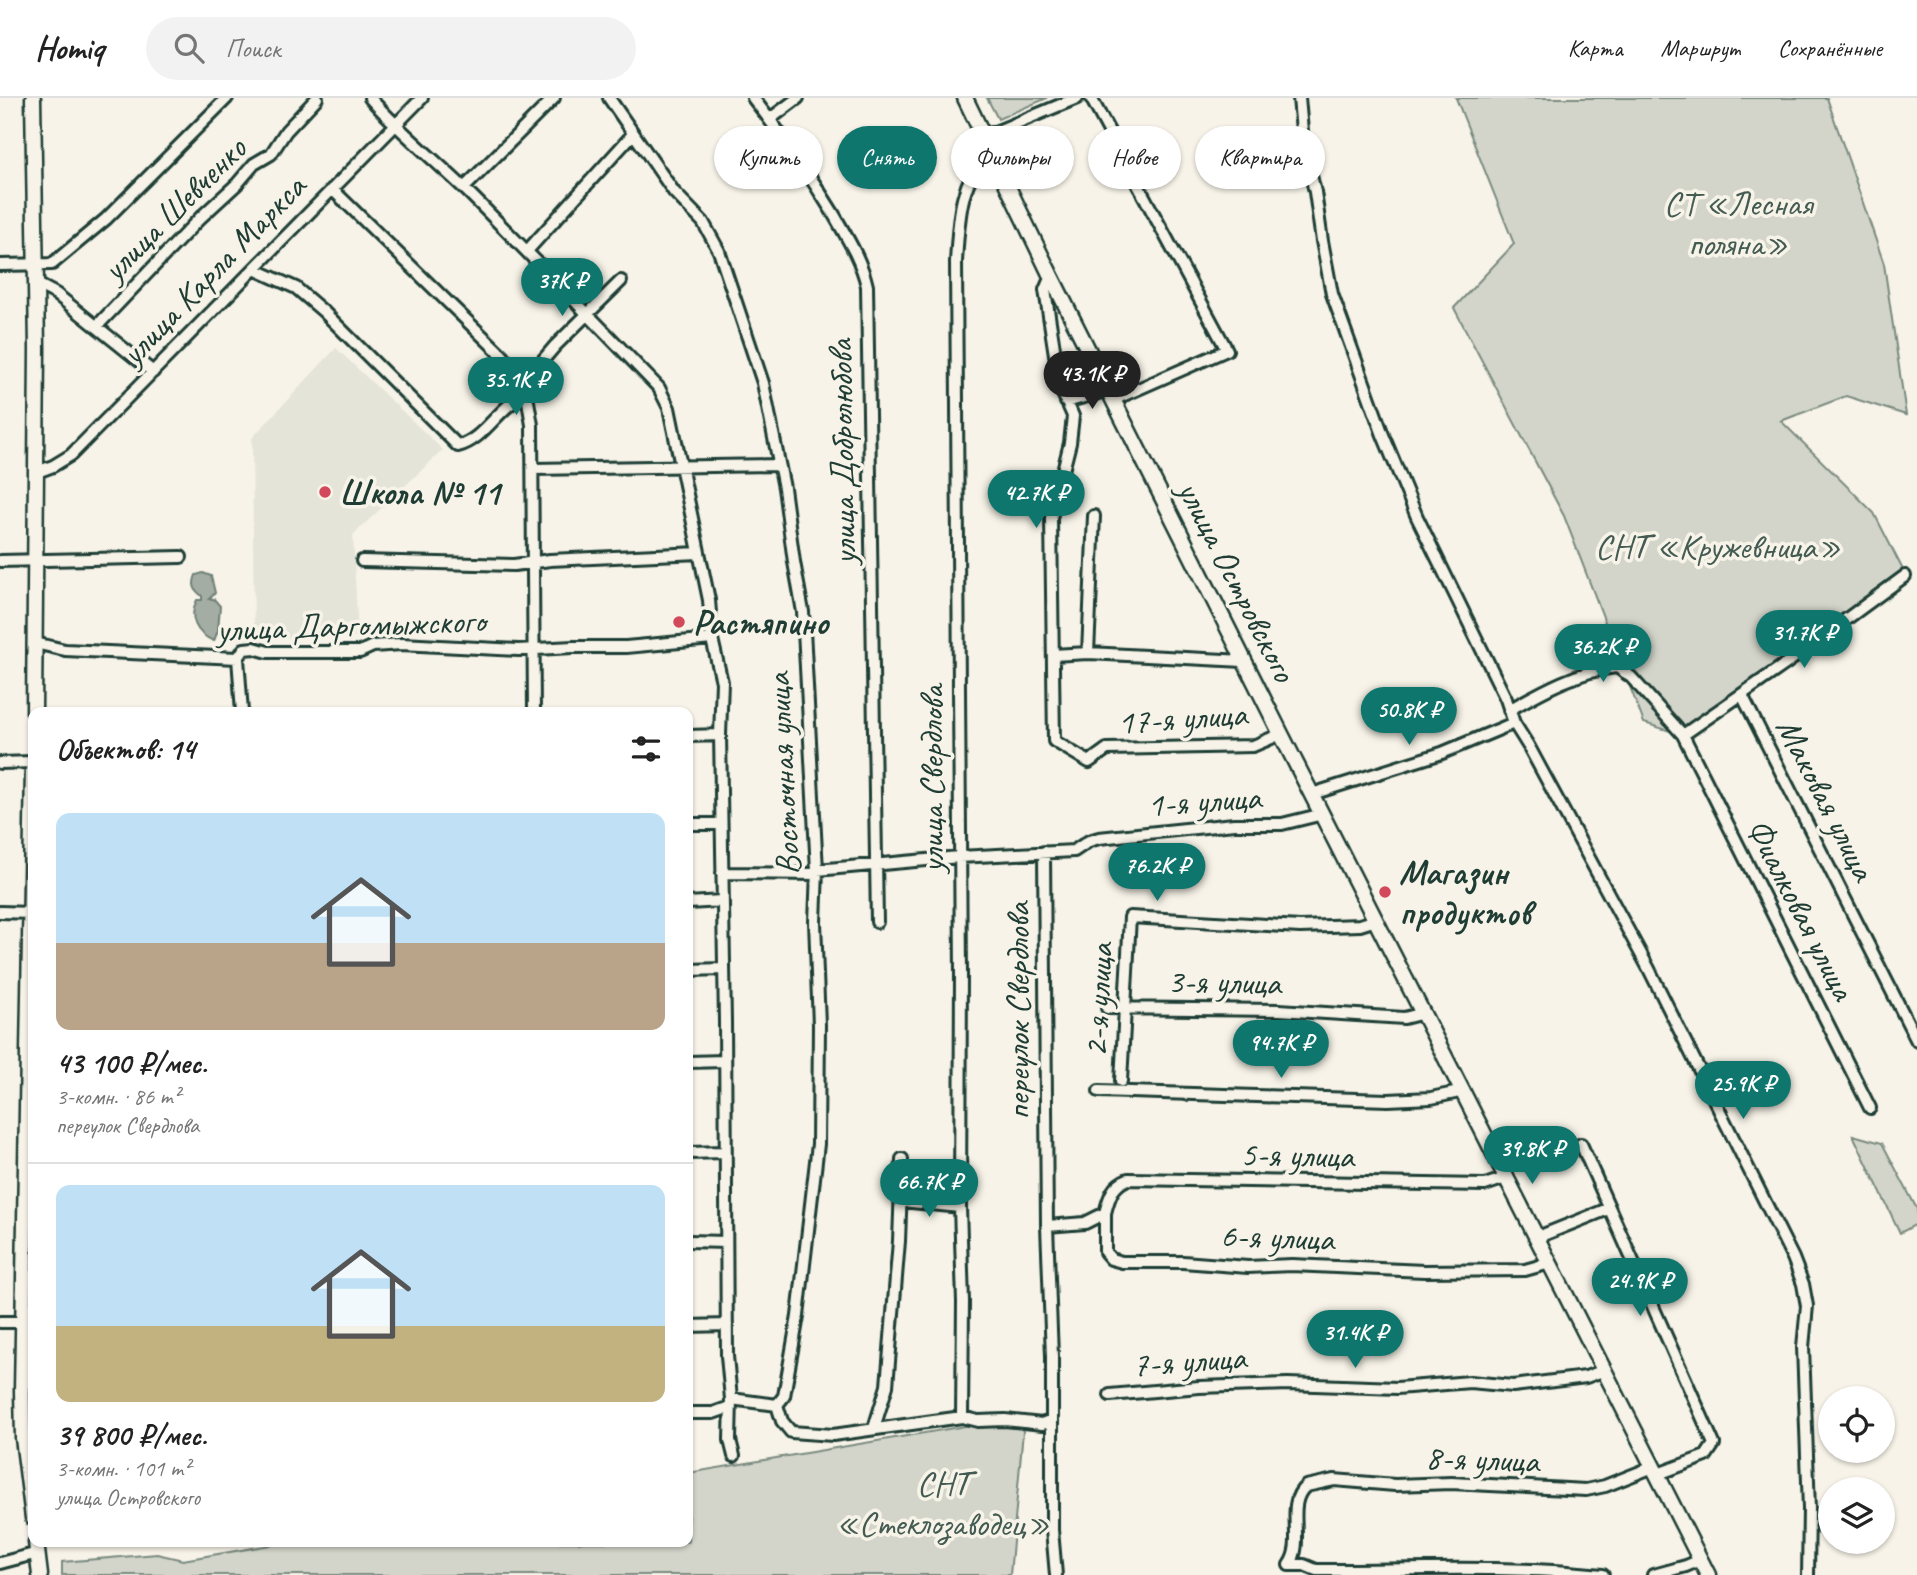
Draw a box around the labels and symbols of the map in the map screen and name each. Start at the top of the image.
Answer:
street label: улица Шевченко [91,126,257,292]
street label: улица Карла Маркса [109,163,317,376]
park label: СТ «Лесная поляна» [1664,181,1815,266]
pin: 37K ₽ [513,258,611,318]
street label: улица Добролюбова [818,337,866,567]
pin: 43.1K ₽ [1027,352,1157,411]
pin: 35.1K ₽ [451,358,581,417]
place label: Школа № 11 [339,470,503,515]
pin: 42.7K ₽ [971,470,1101,530]
street label: улица Островского [1166,471,1308,690]
marker: Школа № 11 [317,484,333,500]
park label: СНТ «Кружевница» [1595,524,1841,569]
street label: улица Даргомыжского [214,598,490,652]
place label: Растяпино [693,600,830,645]
pin: 31.7K ₽ [1739,610,1869,670]
marker: Растяпино [671,614,687,630]
pin: 36.2K ₽ [1538,624,1668,684]
street label: Восточная улица [755,669,811,876]
street label: улица Свердлова [909,683,954,875]
pin: 50.8K ₽ [1344,688,1474,747]
street label: 17-я улица [1116,691,1251,745]
street label: Маковая улица [1766,710,1887,890]
street label: 1-я улица [1146,774,1265,827]
street label: Фиалковая улица [1736,811,1867,1009]
pin: 76.2K ₽ [1092,844,1222,903]
place label: Магазин продуктов [1399,850,1537,935]
marker: Магазин продуктов [1377,884,1393,900]
street label: переулок Свердлова [995,899,1040,1120]
street label: 2-я улица [1073,939,1124,1058]
street label: 3-я улица [1167,959,1284,1006]
pin: 94.7K ₽ [1216,1020,1346,1080]
pin: 25.9K ₽ [1678,1062,1808,1121]
pin: 39.8K ₽ [1467,1126,1597,1186]
street label: 5-я улица [1240,1132,1357,1179]
pin: 66.7K ₽ [864,1160,994,1219]
street label: 6-я улица [1219,1213,1337,1262]
pin: 24.9K ₽ [1575,1258,1705,1318]
pin: 31.4K ₽ [1290,1310,1420,1370]
street label: 7-я улица [1131,1334,1250,1387]
street label: 8-я улица [1424,1435,1542,1484]
park label: СНТ «Стеклозаводец» [836,1461,1050,1546]

